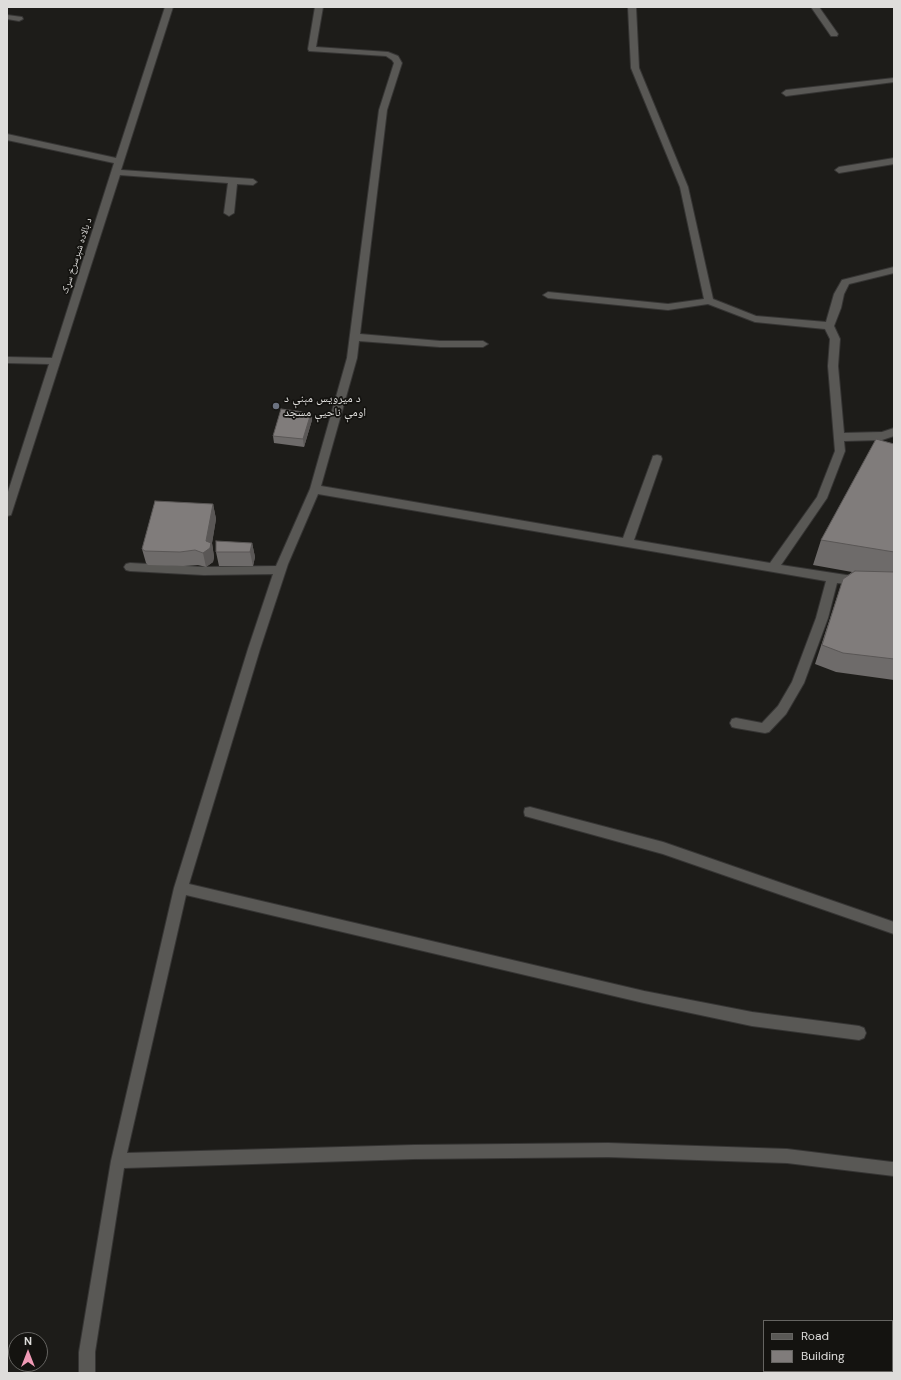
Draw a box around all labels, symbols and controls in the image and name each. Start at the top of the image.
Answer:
street label: د بالاده شېرسرخ سړک [59,217,95,295]
place label: د ميرویس مېنې د اومې ناحيې مسجد [284,392,366,420]
marker: د ميرویس مېنې د اومې ناحيې مسجد [271,401,281,411]
legend [763,1320,893,1372]
text: Road [801,1328,829,1344]
north arrow [8,1332,48,1372]
text: N [24,1334,32,1348]
text: Building [801,1348,845,1364]

